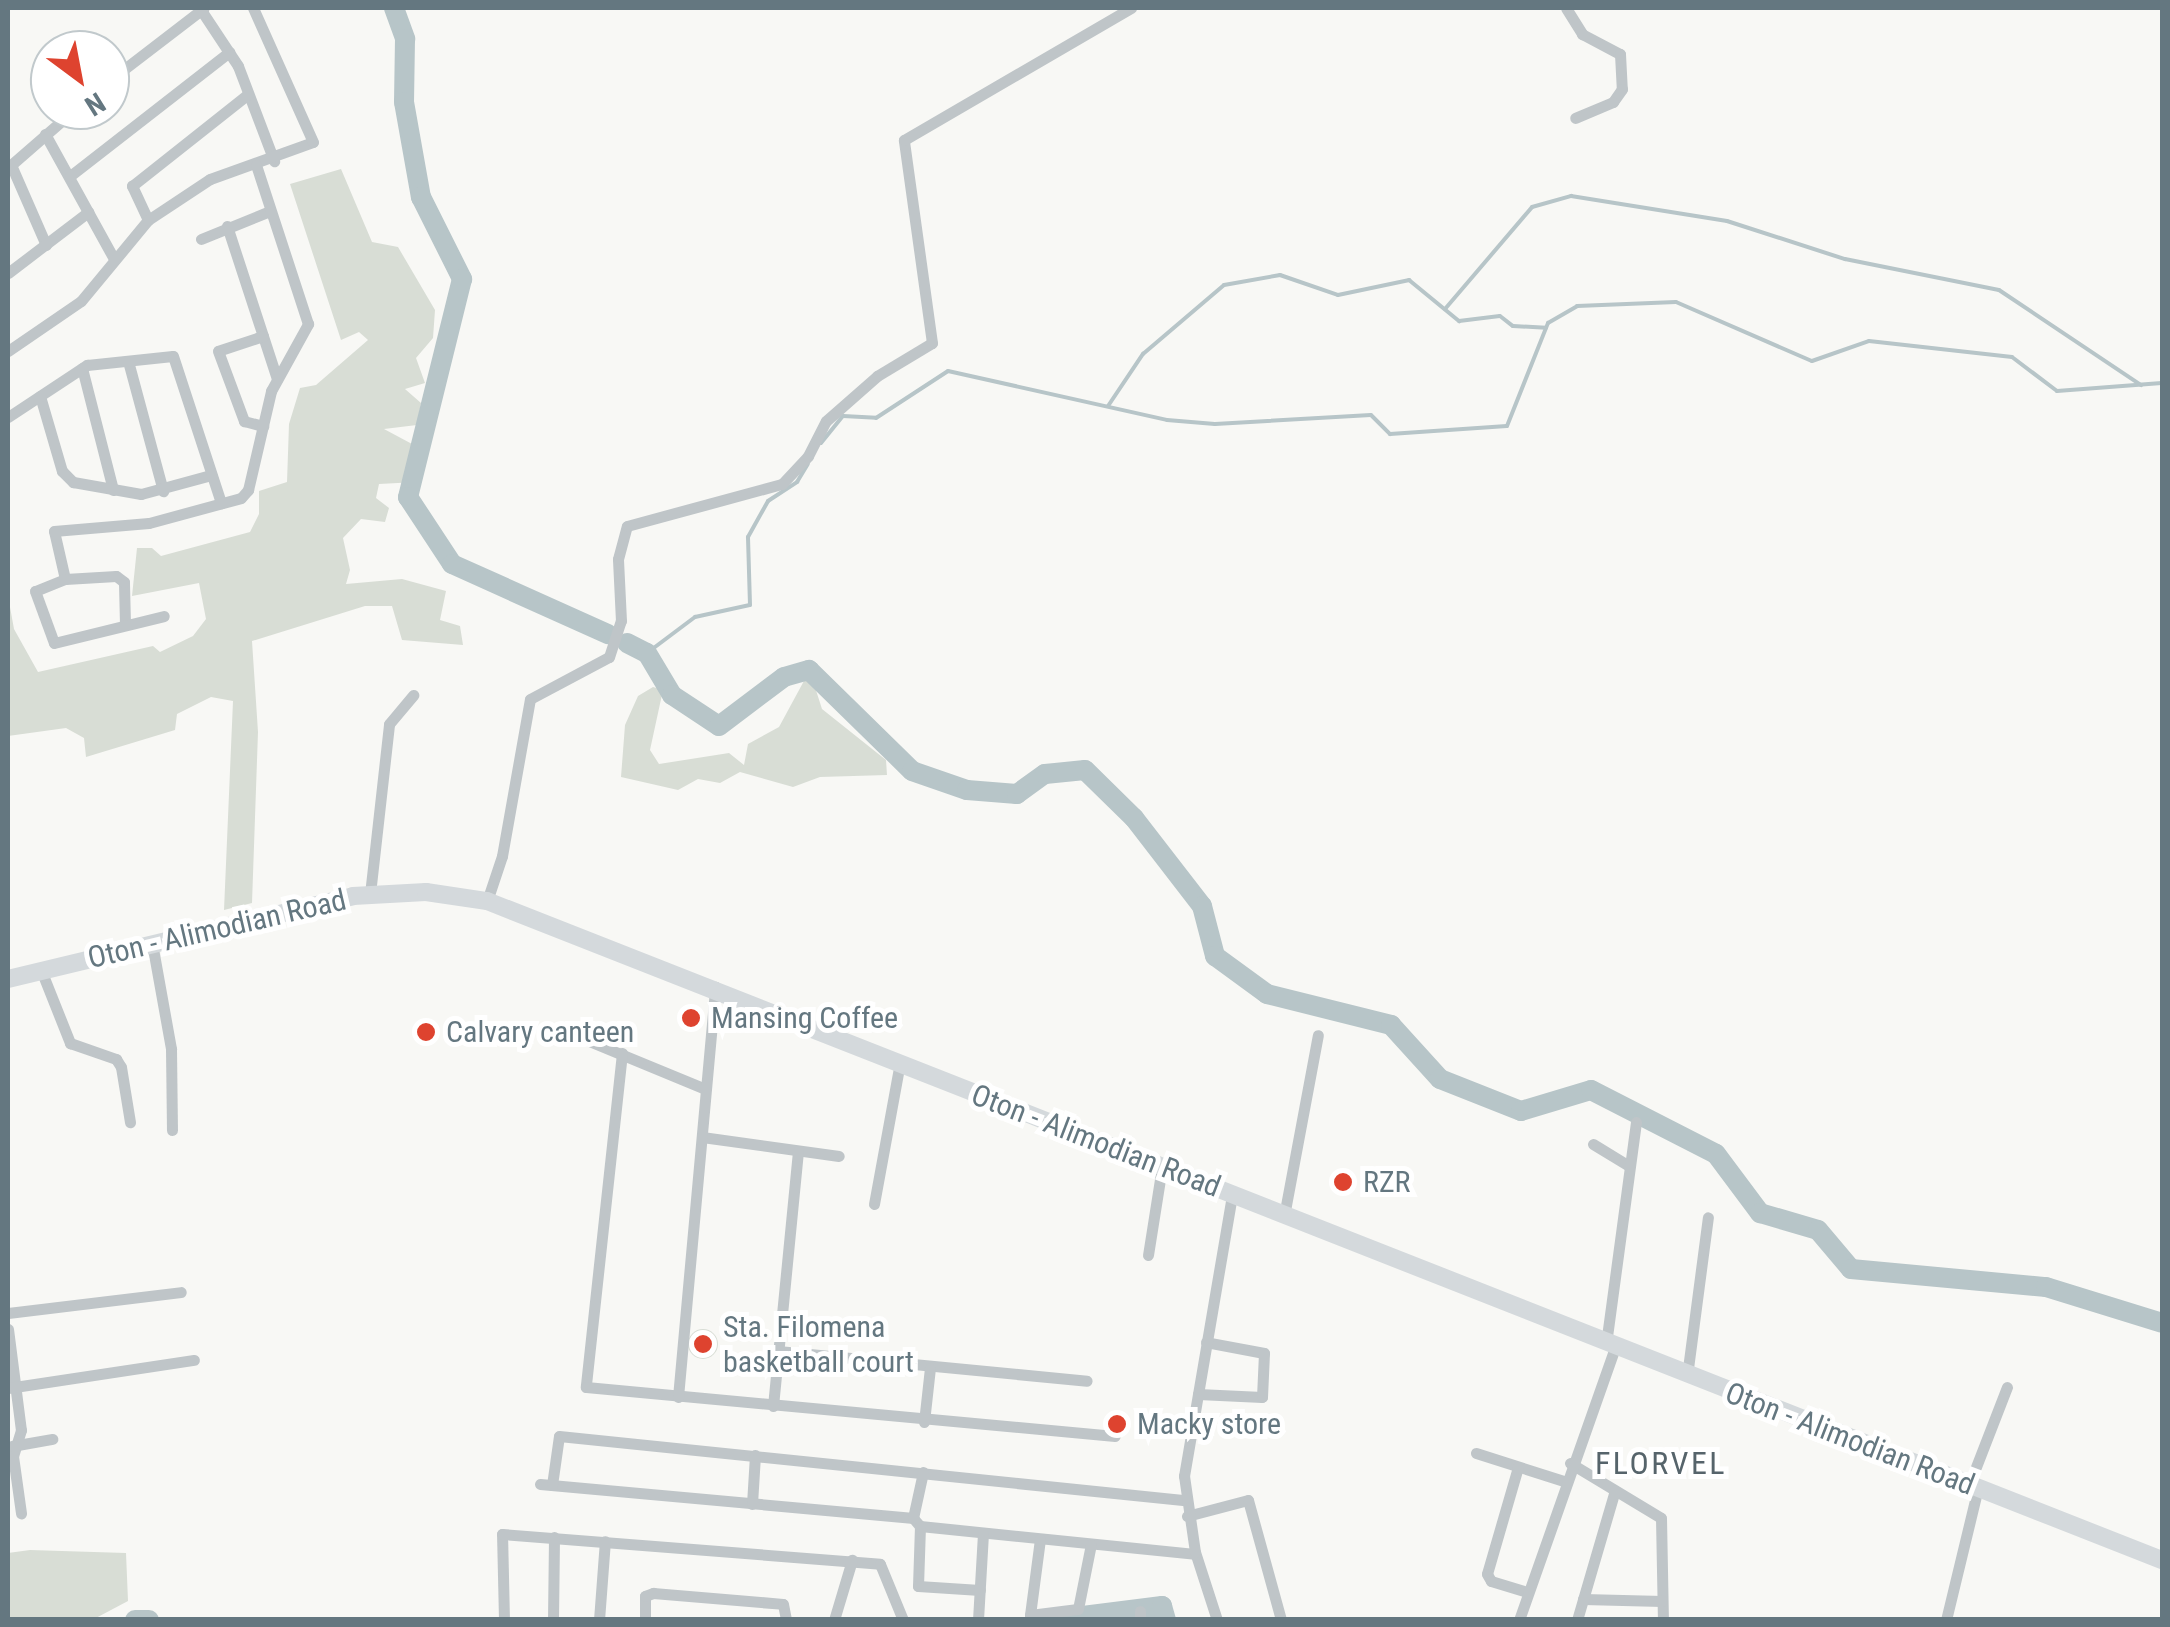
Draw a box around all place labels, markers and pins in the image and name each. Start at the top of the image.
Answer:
place label: Mansing Coffee [711,1000,898,1036]
marker: Mansing Coffee [680,1007,702,1029]
place label: Calvary canteen [446,1014,634,1050]
marker: Calvary canteen [415,1021,437,1043]
place label: RZR [1363,1164,1411,1200]
marker: RZR [1332,1171,1354,1193]
place label: Sta. Filomena basketball court [723,1309,914,1380]
marker: Sta. Filomena basketball court [692,1333,714,1355]
place label: Macky store [1137,1406,1281,1442]
marker: Macky store [1106,1413,1128,1435]

